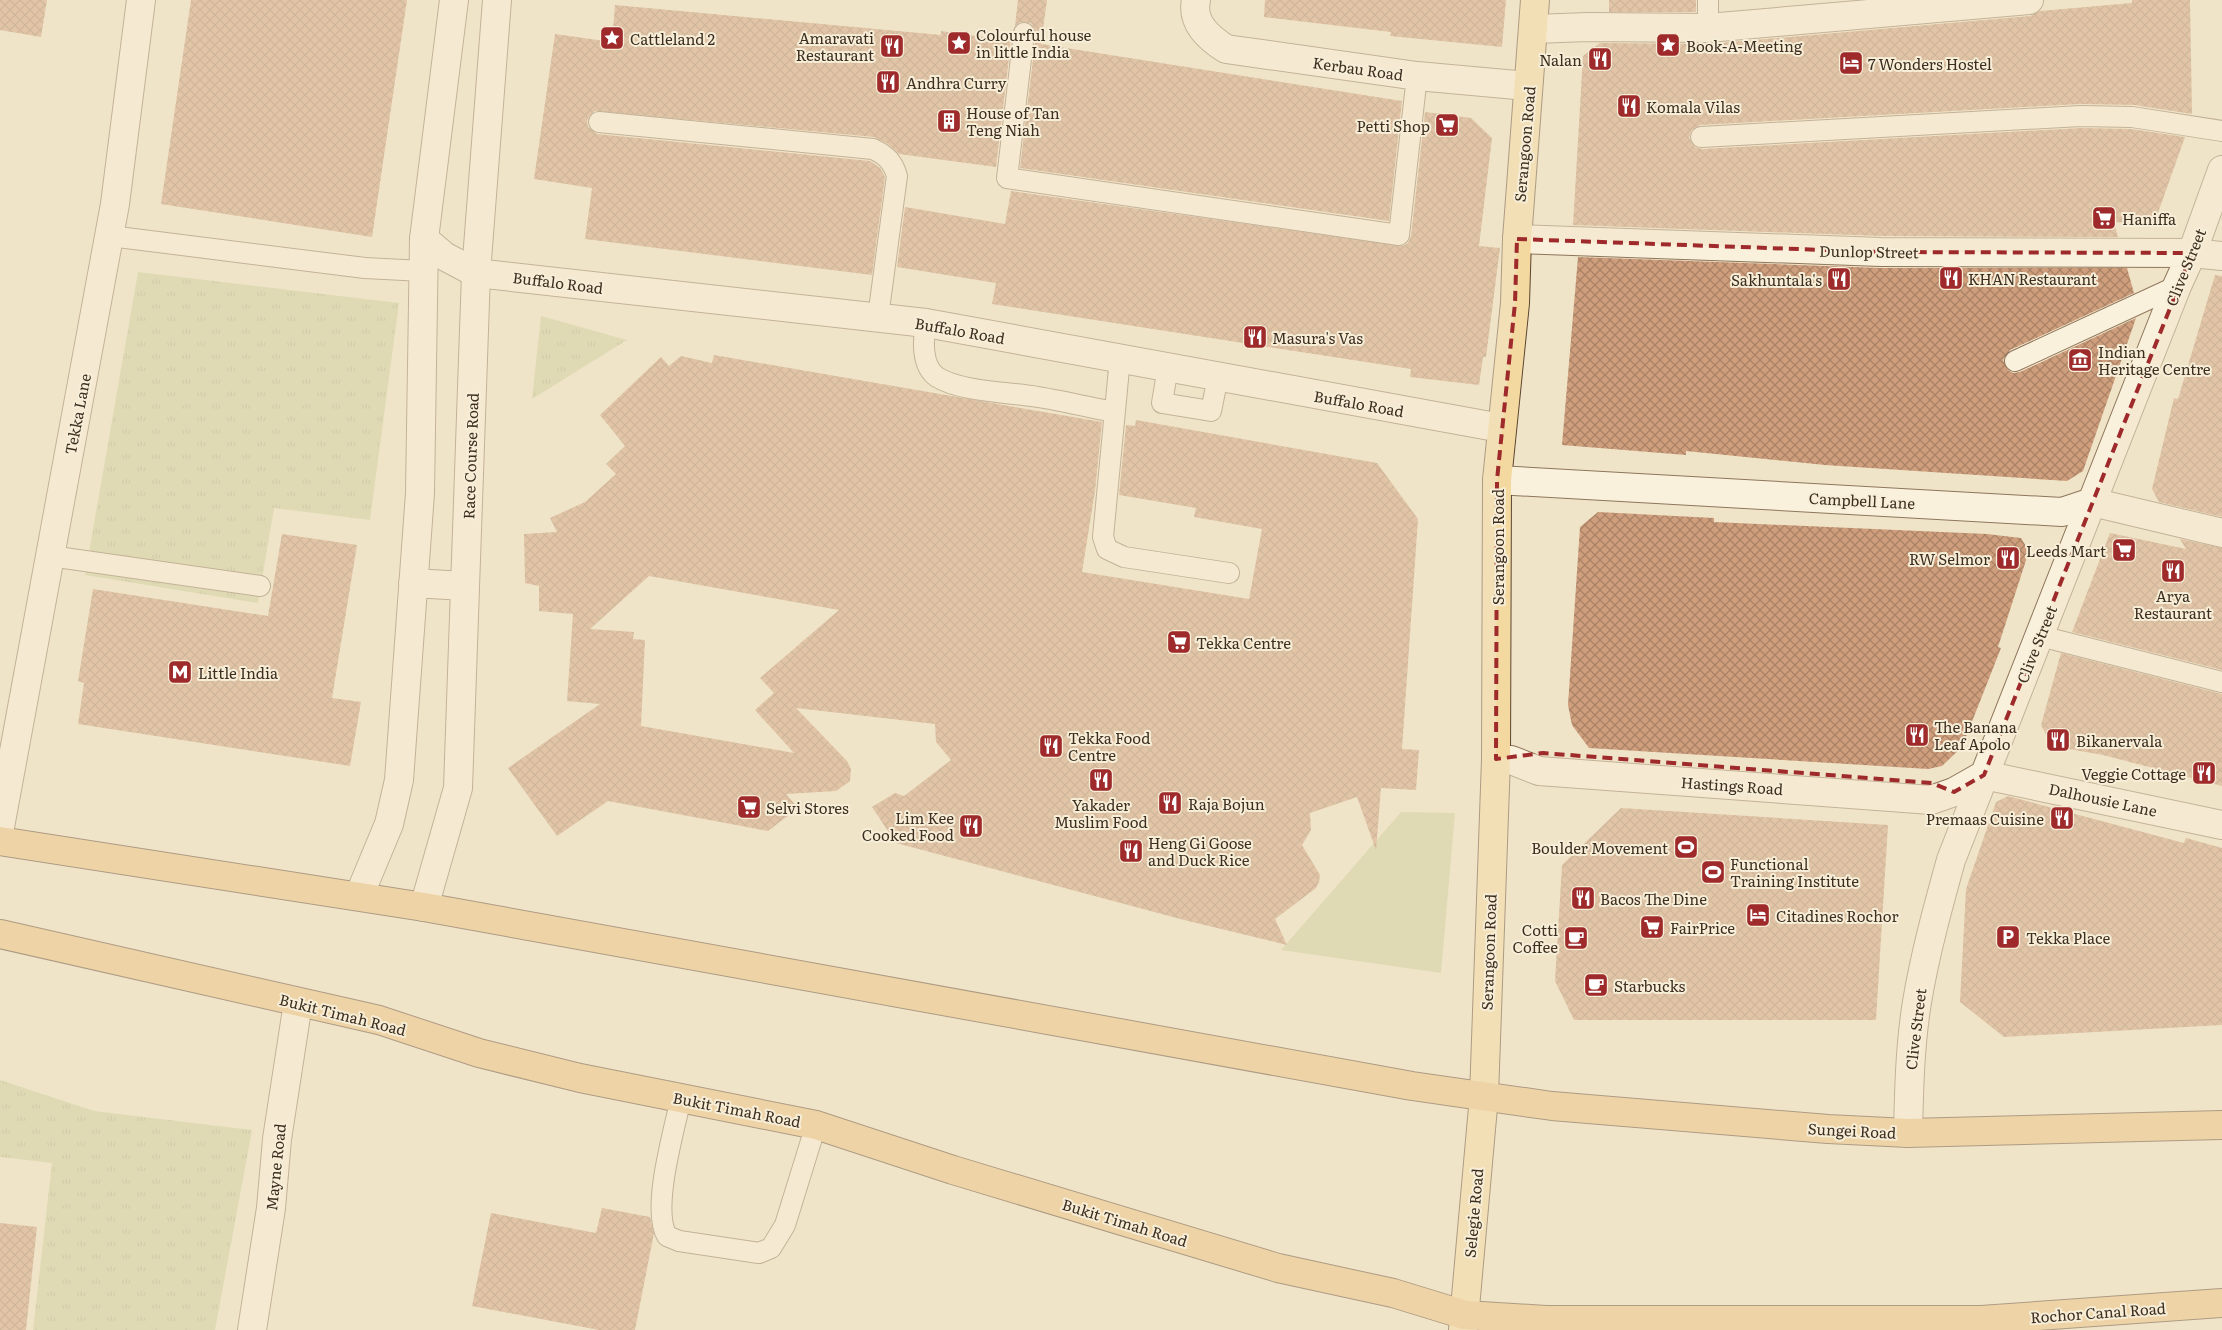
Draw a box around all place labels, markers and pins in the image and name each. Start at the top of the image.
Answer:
place label: Colourful house in little India [976,23,1091,63]
place icon: Cattleland 2 [599,25,625,51]
place label: Amaravati Restaurant [796,26,874,66]
place label: Cattleland 2 [630,27,716,50]
place icon: Colourful house in little India [946,30,972,56]
place icon: Book-A-Meeting [1655,32,1681,58]
restaurant icon: Amaravati Restaurant [879,33,905,59]
place label: Book-A-Meeting [1686,34,1803,57]
restaurant icon: Nalan [1587,46,1613,72]
place label: Nalan [1539,48,1582,71]
hotel icon: 7 Wonders Hostel [1838,50,1864,76]
place label: 7 Wonders Hostel [1868,52,1992,75]
restaurant icon: Andhra Curry [875,69,901,95]
place label: Andhra Curry [906,71,1007,94]
restaurant icon: Komala Vilas [1616,93,1642,119]
place label: Komala Vilas [1646,95,1740,118]
place label: House of Tan Teng Niah [966,101,1060,141]
building icon: House of Tan Teng Niah [936,108,962,134]
supermarket icon: Petti Shop [1434,112,1460,138]
place label: Petti Shop [1357,114,1430,137]
supermarket icon: Haniffa [2091,205,2117,231]
place label: Haniffa [2122,207,2177,230]
restaurant icon: KHAN Restaurant [1938,265,1964,291]
restaurant icon: Sakhuntala's [1826,266,1852,292]
place label: KHAN Restaurant [1968,267,2097,290]
place label: Sakhuntala's [1731,268,1822,291]
restaurant icon: Masura's Vas [1242,324,1268,350]
place label: Masura's Vas [1272,326,1363,349]
place label: Indian Heritage Centre [2098,340,2211,380]
museum icon: Indian Heritage Centre [2067,347,2093,373]
supermarket icon: Leeds Mart [2111,537,2137,563]
place label: Leeds Mart [2026,539,2106,562]
restaurant icon: RW Selmor [1995,545,2021,571]
place label: RW Selmor [1909,547,1990,570]
restaurant icon: Arya Restaurant [2160,558,2186,584]
place label: Arya Restaurant [2134,584,2212,624]
supermarket icon: Tekka Centre [1166,629,1192,655]
place label: Tekka Centre [1196,631,1291,654]
metro station icon: Little India [167,659,193,685]
place label: Little India [198,661,279,684]
place label: The Banana Leaf Apolo [1934,715,2018,755]
restaurant icon: The Banana Leaf Apolo [1904,722,1930,748]
place label: Tekka Food Centre [1068,726,1150,766]
restaurant icon: Bikanervala [2045,727,2071,753]
place label: Bikanervala [2076,729,2163,752]
restaurant icon: Tekka Food Centre [1038,733,1064,759]
restaurant icon: Veggie Cottage [2191,760,2217,786]
place label: Veggie Cottage [2081,762,2186,785]
restaurant icon: Yakader Muslim Food [1088,767,1114,793]
restaurant icon: Raja Bojun [1157,790,1183,816]
place label: Raja Bojun [1188,792,1265,815]
place label: Yakader Muslim Food [1054,793,1148,833]
supermarket icon: Selvi Stores [736,794,762,820]
place label: Selvi Stores [766,796,849,819]
restaurant icon: Premaas Cuisine [2049,805,2075,831]
place label: Lim Kee Cooked Food [862,806,954,846]
place label: Premaas Cuisine [1926,807,2044,830]
restaurant icon: Lim Kee Cooked Food [958,813,984,839]
place label: Heng Gi Goose and Duck Rice [1148,831,1252,871]
sports icon: Boulder Movement [1673,834,1699,860]
place label: Boulder Movement [1531,836,1668,859]
restaurant icon: Heng Gi Goose and Duck Rice [1118,838,1144,864]
place label: Functional Training Institute [1730,852,1859,892]
sports icon: Functional Training Institute [1700,859,1726,885]
restaurant icon: Bacos The Dine [1570,885,1596,911]
place label: Bacos The Dine [1600,887,1707,910]
hotel icon: Citadines Rochor [1745,902,1771,928]
place label: Citadines Rochor [1776,904,1898,927]
supermarket icon: FairPrice [1639,914,1665,940]
place label: FairPrice [1670,916,1735,939]
place label: Cotti Coffee [1513,918,1558,958]
parking icon: Tekka Place [1995,924,2021,950]
cafe icon: Cotti Coffee [1563,925,1589,951]
place label: Tekka Place [2026,926,2110,949]
cafe icon: Starbucks [1583,972,1609,998]
place label: Starbucks [1614,974,1686,997]

